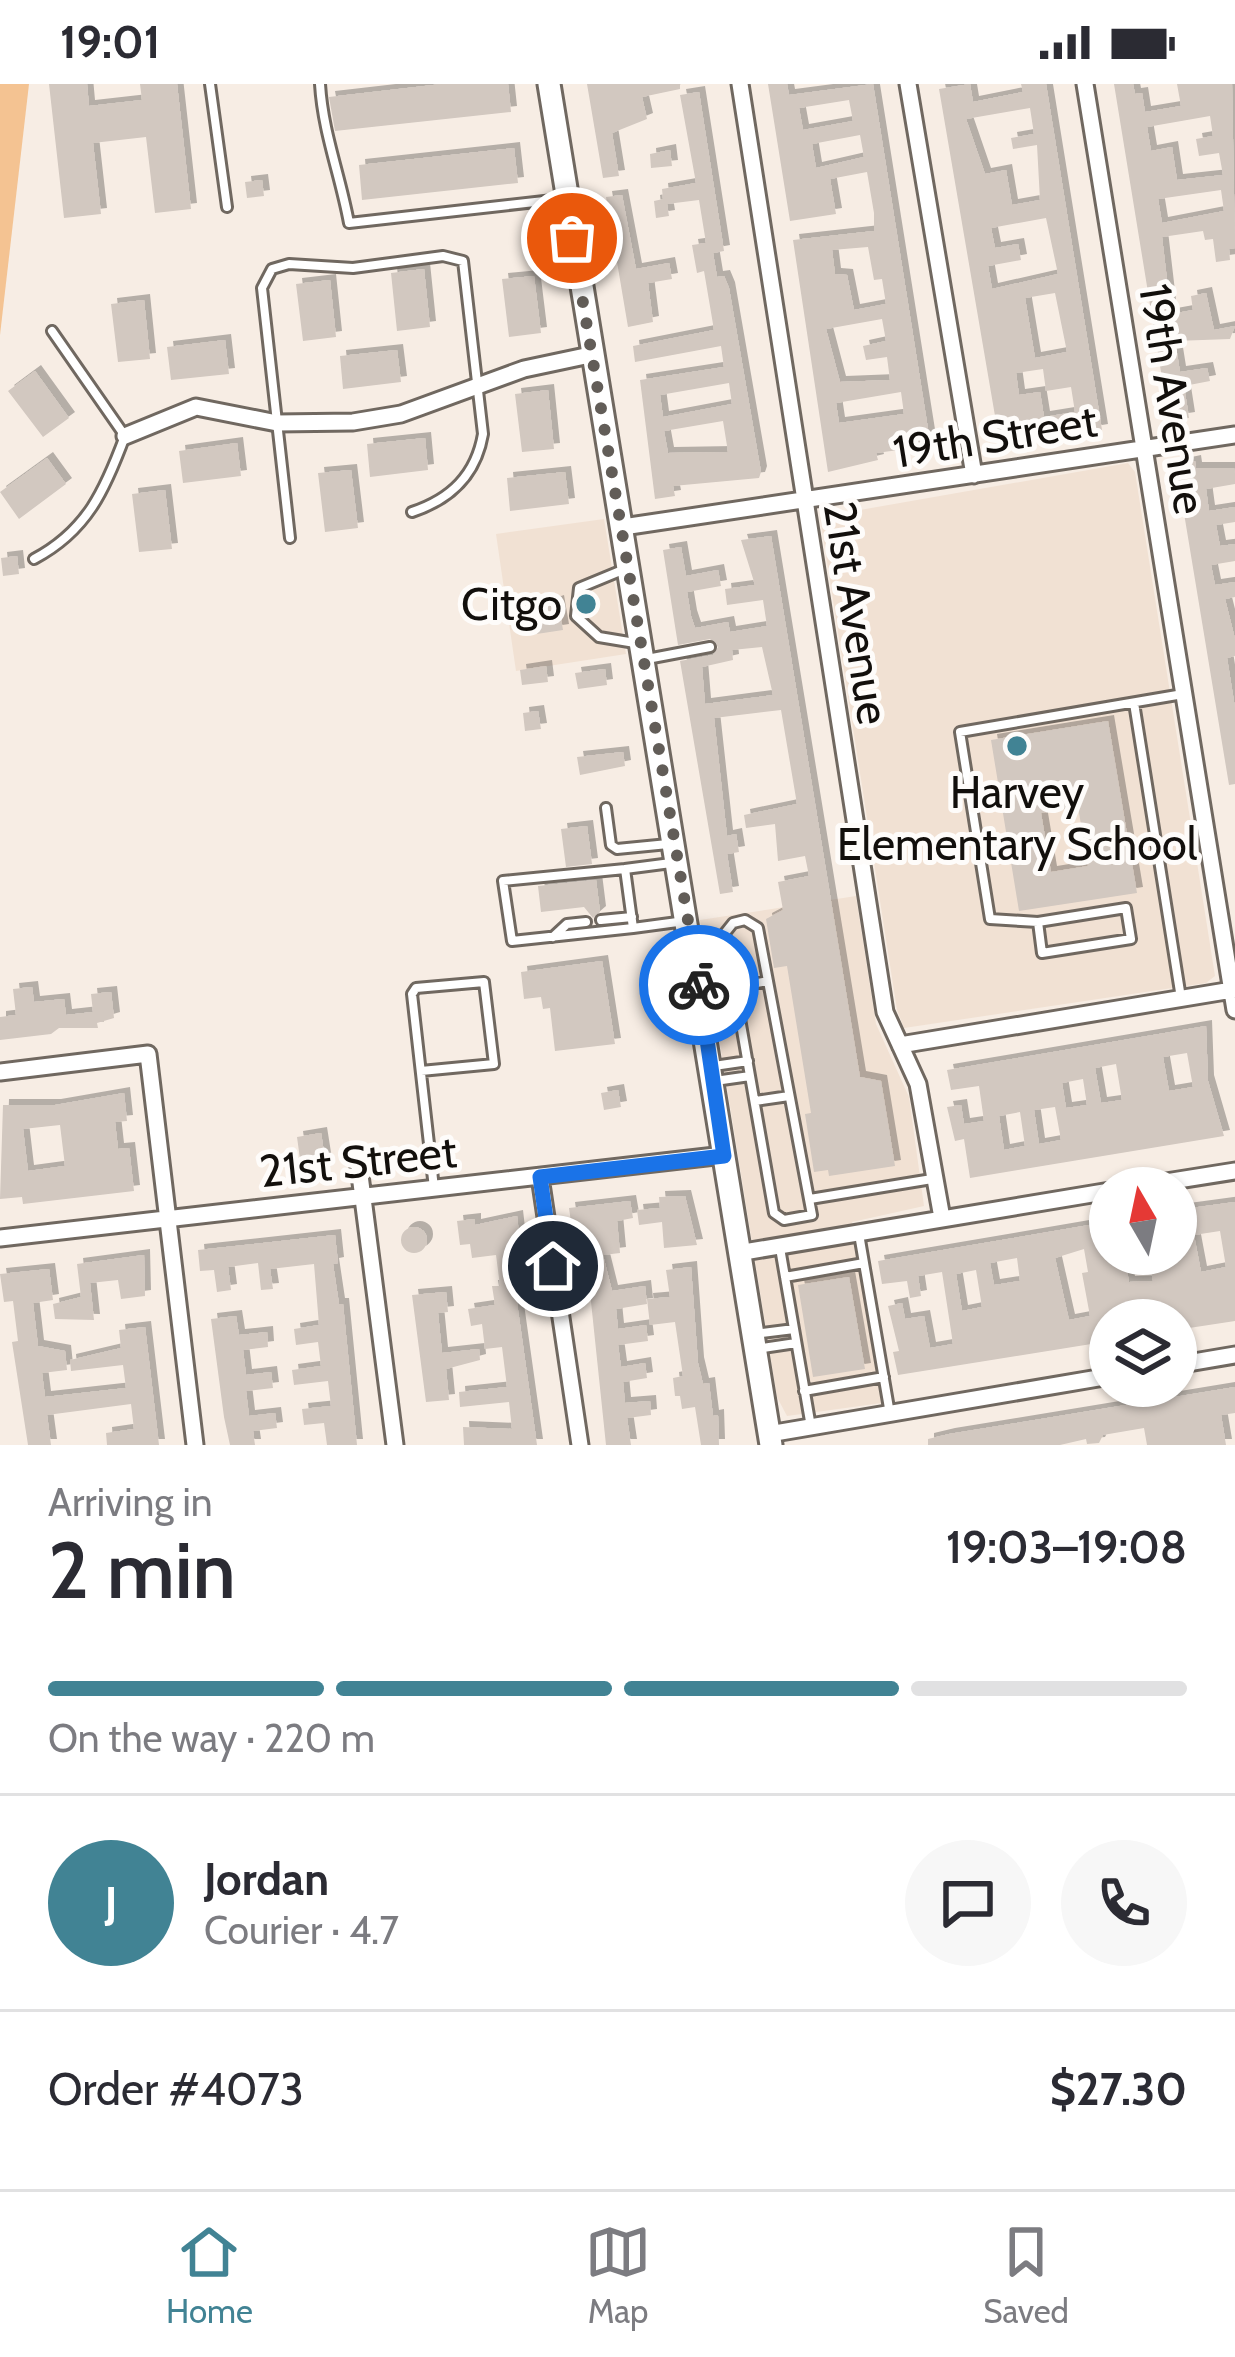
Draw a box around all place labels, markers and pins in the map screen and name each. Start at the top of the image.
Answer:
pin [521,187,623,289]
place label: Citgo [461,577,562,631]
marker: Citgo [573,591,599,617]
marker: Harvey Elementary School [1004,733,1030,759]
place label: Harvey Elementary School [837,765,1198,871]
pin [502,1215,604,1317]

